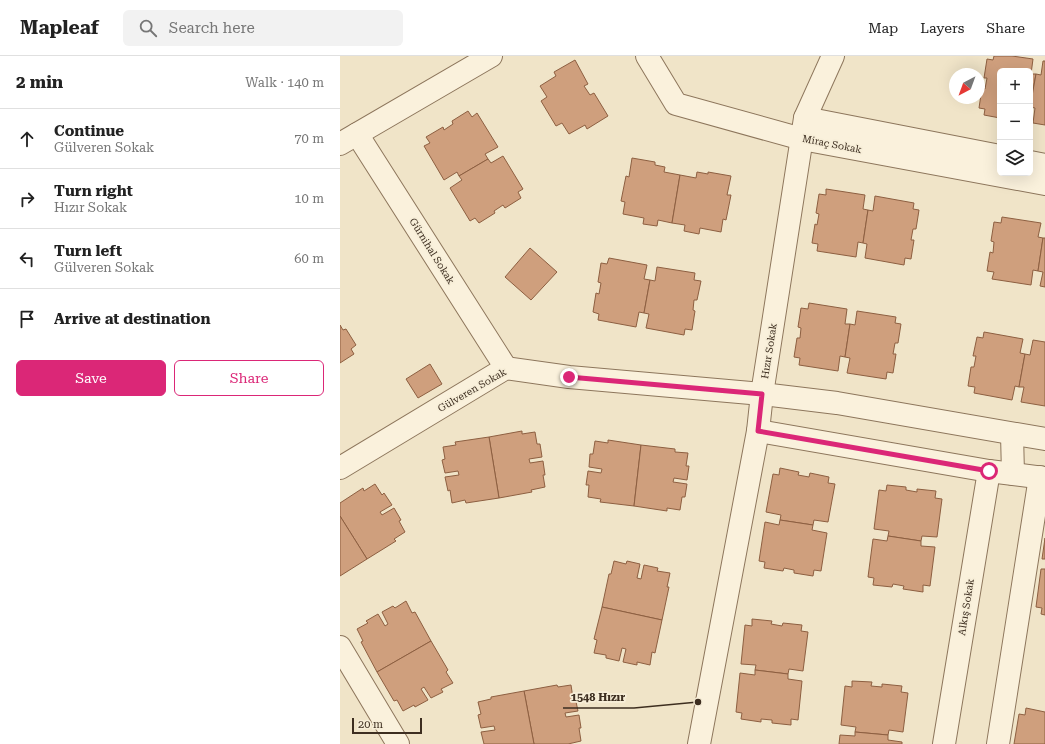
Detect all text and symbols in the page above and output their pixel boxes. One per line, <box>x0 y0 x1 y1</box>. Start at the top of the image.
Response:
search box <box>123 10 403 46</box>
text: Mapleaf <box>20 16 99 39</box>
icon: search <box>137 17 159 39</box>
text: Search here <box>169 19 255 37</box>
text: Map <box>868 20 898 36</box>
text: Layers <box>920 20 964 36</box>
text: Share <box>986 20 1025 36</box>
north arrow <box>949 68 985 104</box>
map controls <box>997 68 1033 176</box>
button: + <box>997 68 1033 104</box>
text: 2 min <box>16 72 63 92</box>
text: Walk · 140 m <box>245 75 324 90</box>
button: − <box>997 104 1033 140</box>
text: Continue <box>54 122 124 140</box>
icon: ahead <box>16 128 38 150</box>
text: 70 m <box>294 131 324 146</box>
street label: Miraç Sokak <box>801 133 863 155</box>
text: Gülveren Sokak <box>54 140 154 155</box>
button: layers <box>997 140 1033 176</box>
text: Turn right <box>54 182 133 200</box>
icon: right <box>16 188 38 210</box>
text: 10 m <box>294 191 324 206</box>
text: Hızır Sokak <box>54 200 127 215</box>
street label: Gürnihal Sokak <box>407 216 457 287</box>
text: Turn left <box>54 242 122 260</box>
icon: left <box>16 248 38 270</box>
text: 60 m <box>294 251 324 266</box>
text: Gülveren Sokak <box>54 260 154 275</box>
icon: arrive <box>16 308 38 330</box>
text: Arrive at destination <box>54 310 210 328</box>
street label: Hızır Sokak <box>759 322 779 380</box>
button: Save <box>16 360 166 396</box>
button: Share <box>174 360 324 396</box>
street label: Gülveren Sokak <box>436 366 509 414</box>
route end <box>560 368 578 386</box>
route start <box>980 462 998 480</box>
street label: Alkış Sokak <box>956 577 976 636</box>
callout: 1548 Hızır <box>563 685 634 708</box>
text: 1548 Hızır <box>571 691 625 704</box>
scale bar <box>352 716 422 735</box>
text: 20 m <box>358 718 383 731</box>

